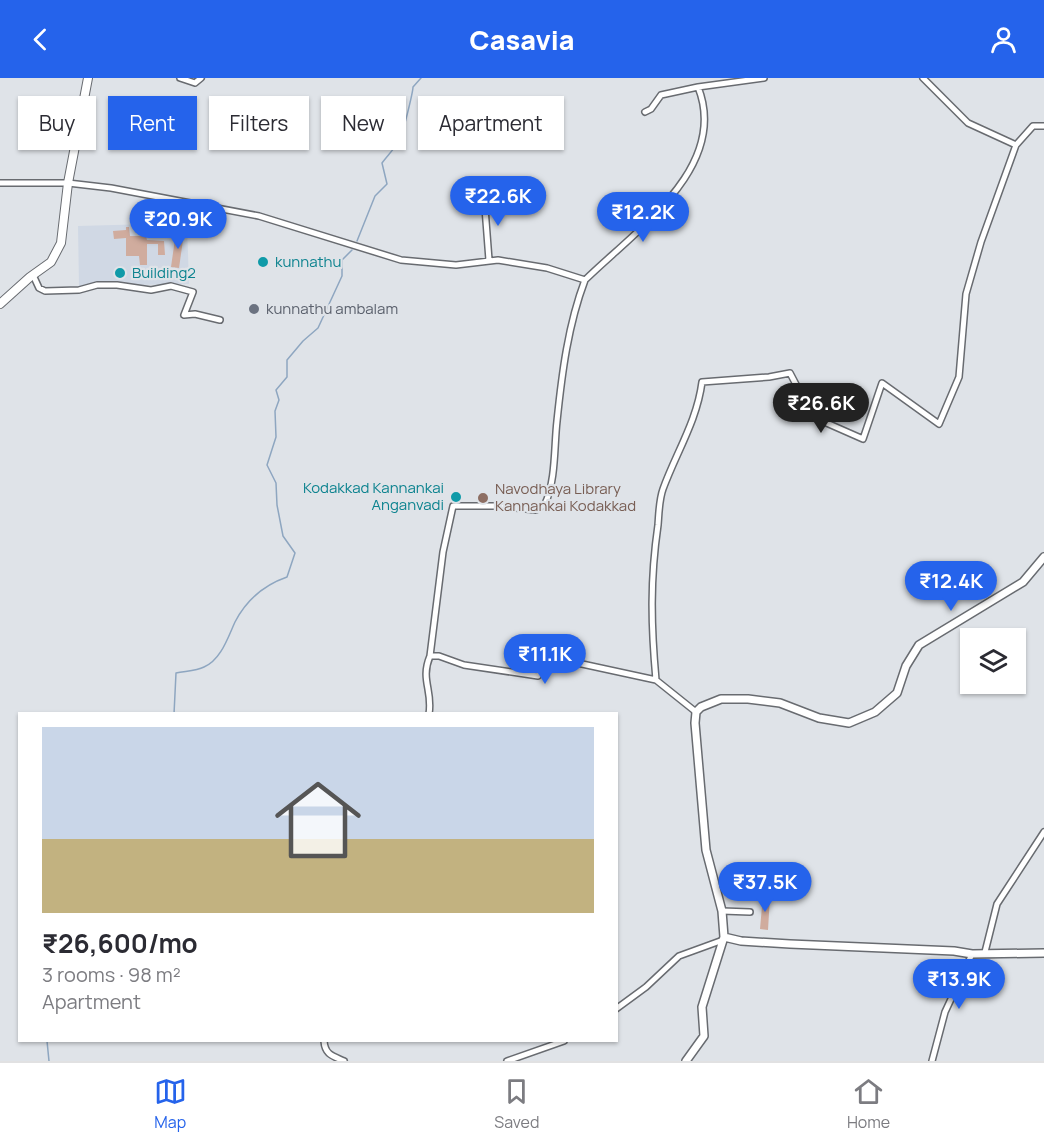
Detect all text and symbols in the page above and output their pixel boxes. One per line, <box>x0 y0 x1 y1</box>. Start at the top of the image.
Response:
text: Casavia <box>470 21 574 58</box>
icon: back <box>24 23 57 56</box>
icon: person <box>987 23 1020 56</box>
chip: Buy <box>18 96 96 150</box>
chip: Rent <box>108 96 197 150</box>
chip: Filters <box>209 96 309 150</box>
chip: New <box>321 96 406 150</box>
chip: Apartment <box>418 96 564 150</box>
pin: ₹22.6K <box>449 176 547 227</box>
text: ₹22.6K <box>464 182 532 209</box>
pin: ₹12.2K <box>594 192 692 243</box>
text: ₹12.2K <box>611 198 675 225</box>
pin: ₹20.9K <box>129 199 227 250</box>
text: ₹20.9K <box>144 205 212 232</box>
place label: kunnathu <box>275 251 341 272</box>
marker: kunnathu <box>256 255 270 269</box>
place label: Building2 <box>132 262 196 283</box>
marker: Building2 <box>113 266 127 280</box>
place label: kunnathu ambalam <box>266 298 398 319</box>
marker: kunnathu ambalam <box>247 302 261 316</box>
pin: ₹26.6K <box>772 383 870 434</box>
text: ₹26.6K <box>787 389 855 416</box>
place label: Kodakkad Kannankai Anganvadi <box>303 477 444 515</box>
place label: Navodhaya Library Kannankai Kodakkad <box>495 478 636 516</box>
marker: Kodakkad Kannankai Anganvadi <box>449 490 463 504</box>
marker: Navodhaya Library Kannankai Kodakkad <box>476 491 490 505</box>
pin: ₹12.4K <box>902 561 1000 612</box>
text: ₹12.4K <box>919 567 983 594</box>
map controls <box>960 628 1026 694</box>
button: layers <box>960 628 1026 694</box>
pin: ₹11.1K <box>496 634 594 685</box>
text: ₹11.1K <box>518 640 572 667</box>
icon: home <box>264 766 372 874</box>
pin: ₹37.5K <box>716 862 814 913</box>
text: ₹37.5K <box>732 868 798 895</box>
text: ₹26,600/mo <box>42 925 198 961</box>
pin: ₹13.9K <box>910 959 1008 1010</box>
text: 3 rooms · 98 m² <box>42 961 181 988</box>
text: ₹13.9K <box>927 965 991 992</box>
text: Apartment <box>42 988 141 1015</box>
tab: Map <box>154 1075 187 1133</box>
tab: Saved <box>494 1075 539 1133</box>
tab: Home <box>847 1075 890 1133</box>

